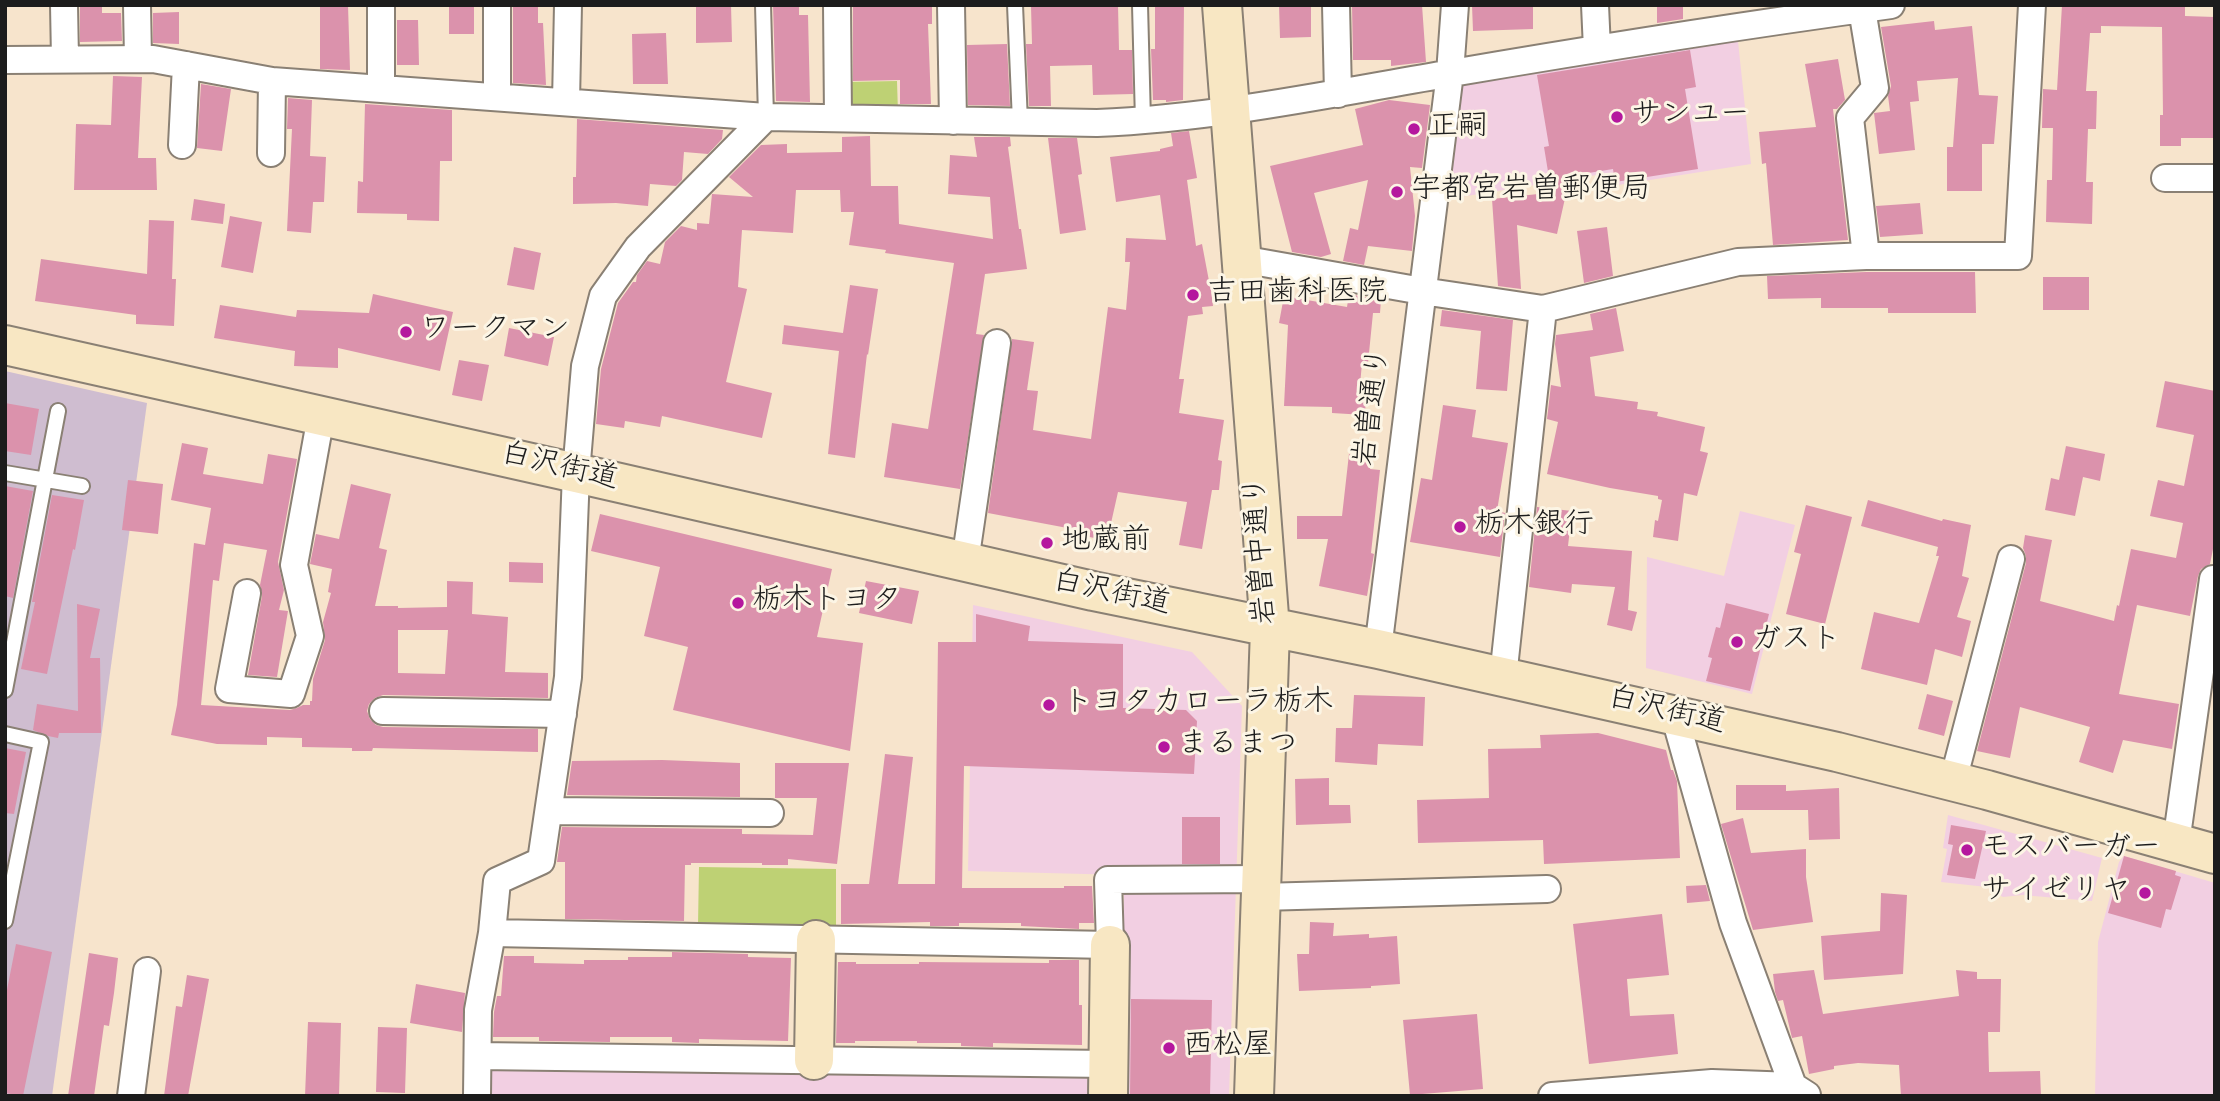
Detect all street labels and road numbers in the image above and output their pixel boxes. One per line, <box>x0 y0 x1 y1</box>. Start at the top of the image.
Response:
street label: 岩曽通り <box>1350 345 1400 469</box>
street label: 白沢街道 <box>496 438 622 500</box>
street label: 岩曽中通り <box>1240 474 1286 626</box>
street label: 白沢街道 <box>1049 565 1173 625</box>
street label: 白沢街道 <box>1603 682 1729 744</box>

